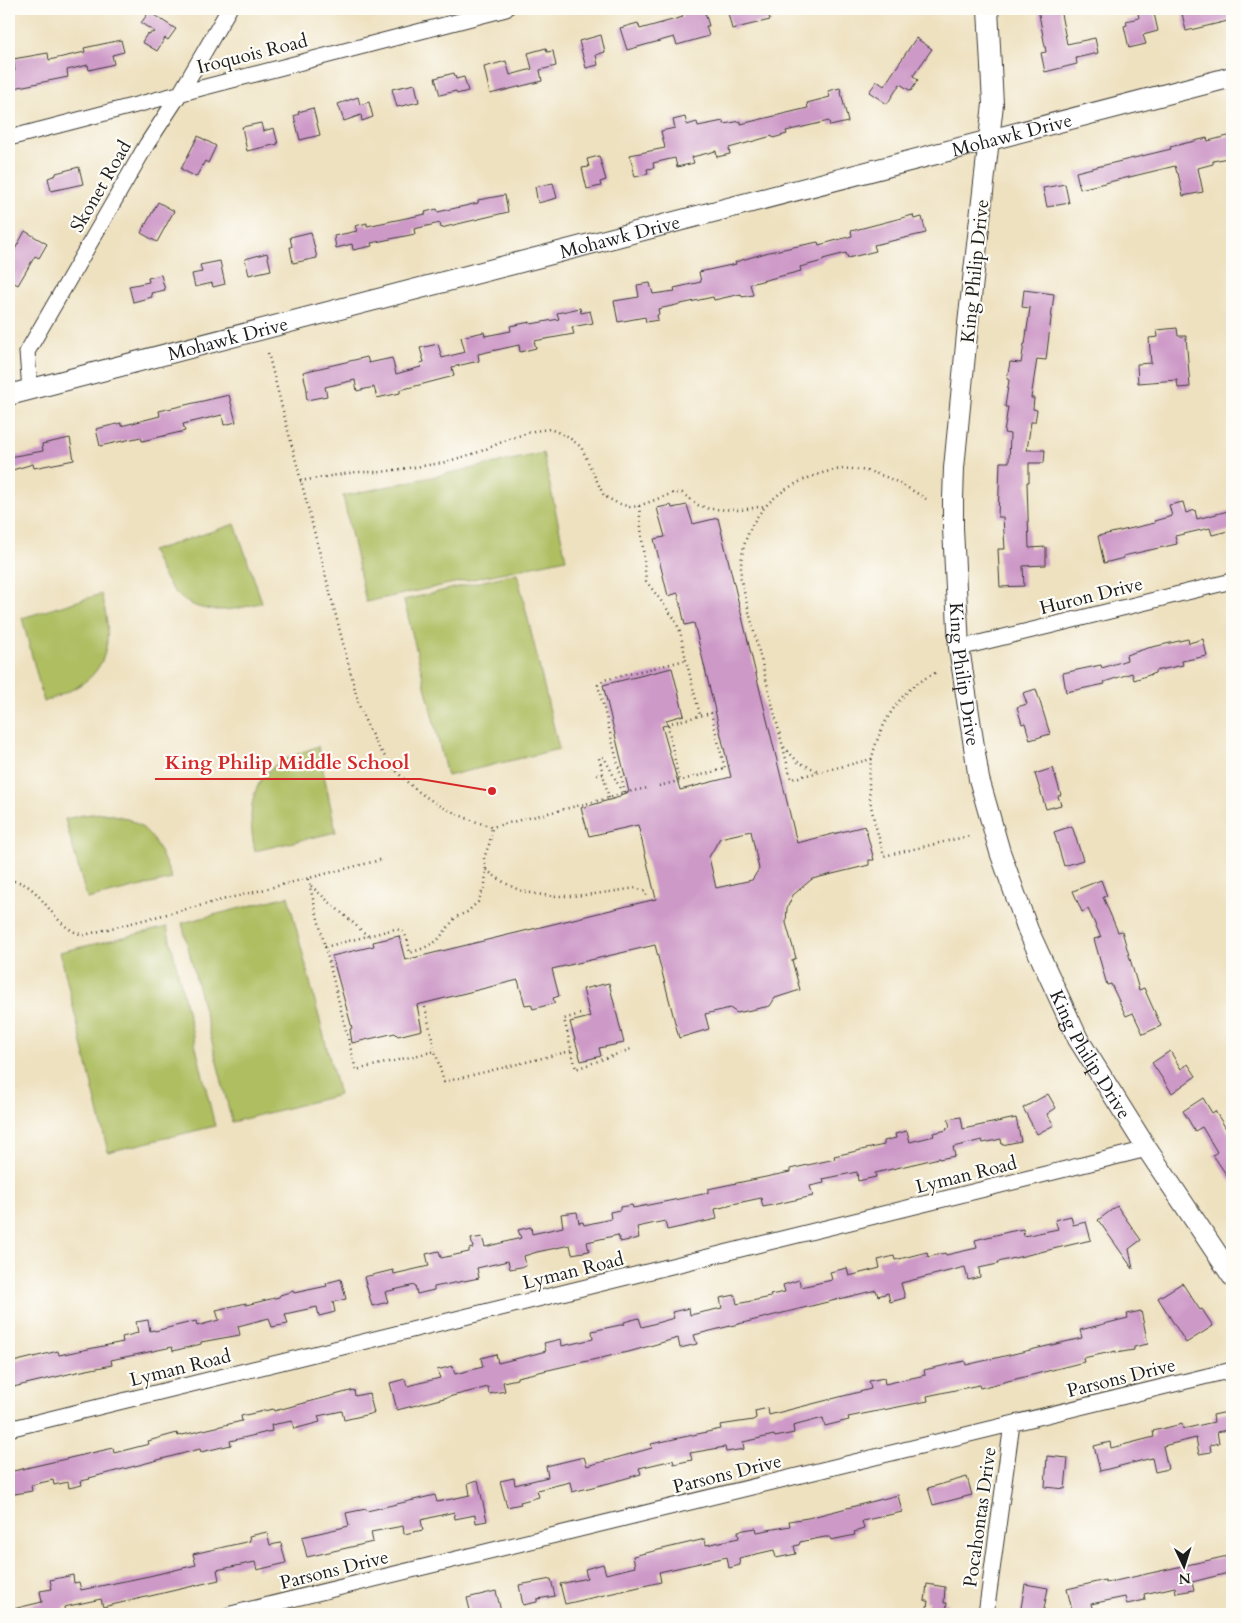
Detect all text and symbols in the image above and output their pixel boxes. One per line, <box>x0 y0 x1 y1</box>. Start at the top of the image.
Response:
street label: Iroquois Road <box>194 28 310 80</box>
street label: Mohawk Drive <box>949 107 1075 163</box>
street label: Skonet Road <box>64 136 138 237</box>
street label: King Philip Drive <box>955 198 995 344</box>
street label: Mohawk Drive <box>557 209 683 265</box>
street label: Mohawk Drive <box>165 311 291 367</box>
street label: Huron Drive <box>1037 571 1146 621</box>
street label: King Philip Drive <box>943 602 986 748</box>
callout: King Philip Middle School <box>155 744 420 779</box>
text: King Philip Middle School <box>165 749 409 776</box>
street label: King Philip Drive <box>1043 986 1137 1124</box>
street label: Lyman Road <box>913 1150 1020 1200</box>
street label: Lyman Road <box>520 1246 627 1296</box>
street label: Lyman Road <box>127 1343 234 1393</box>
street label: Parsons Drive <box>1064 1352 1178 1404</box>
street label: Pocahontas Drive <box>957 1445 1003 1589</box>
street label: Parsons Drive <box>670 1448 784 1500</box>
north arrow <box>1158 1540 1208 1590</box>
street label: Parsons Drive <box>277 1544 391 1596</box>
text: N <box>1178 1569 1192 1588</box>

